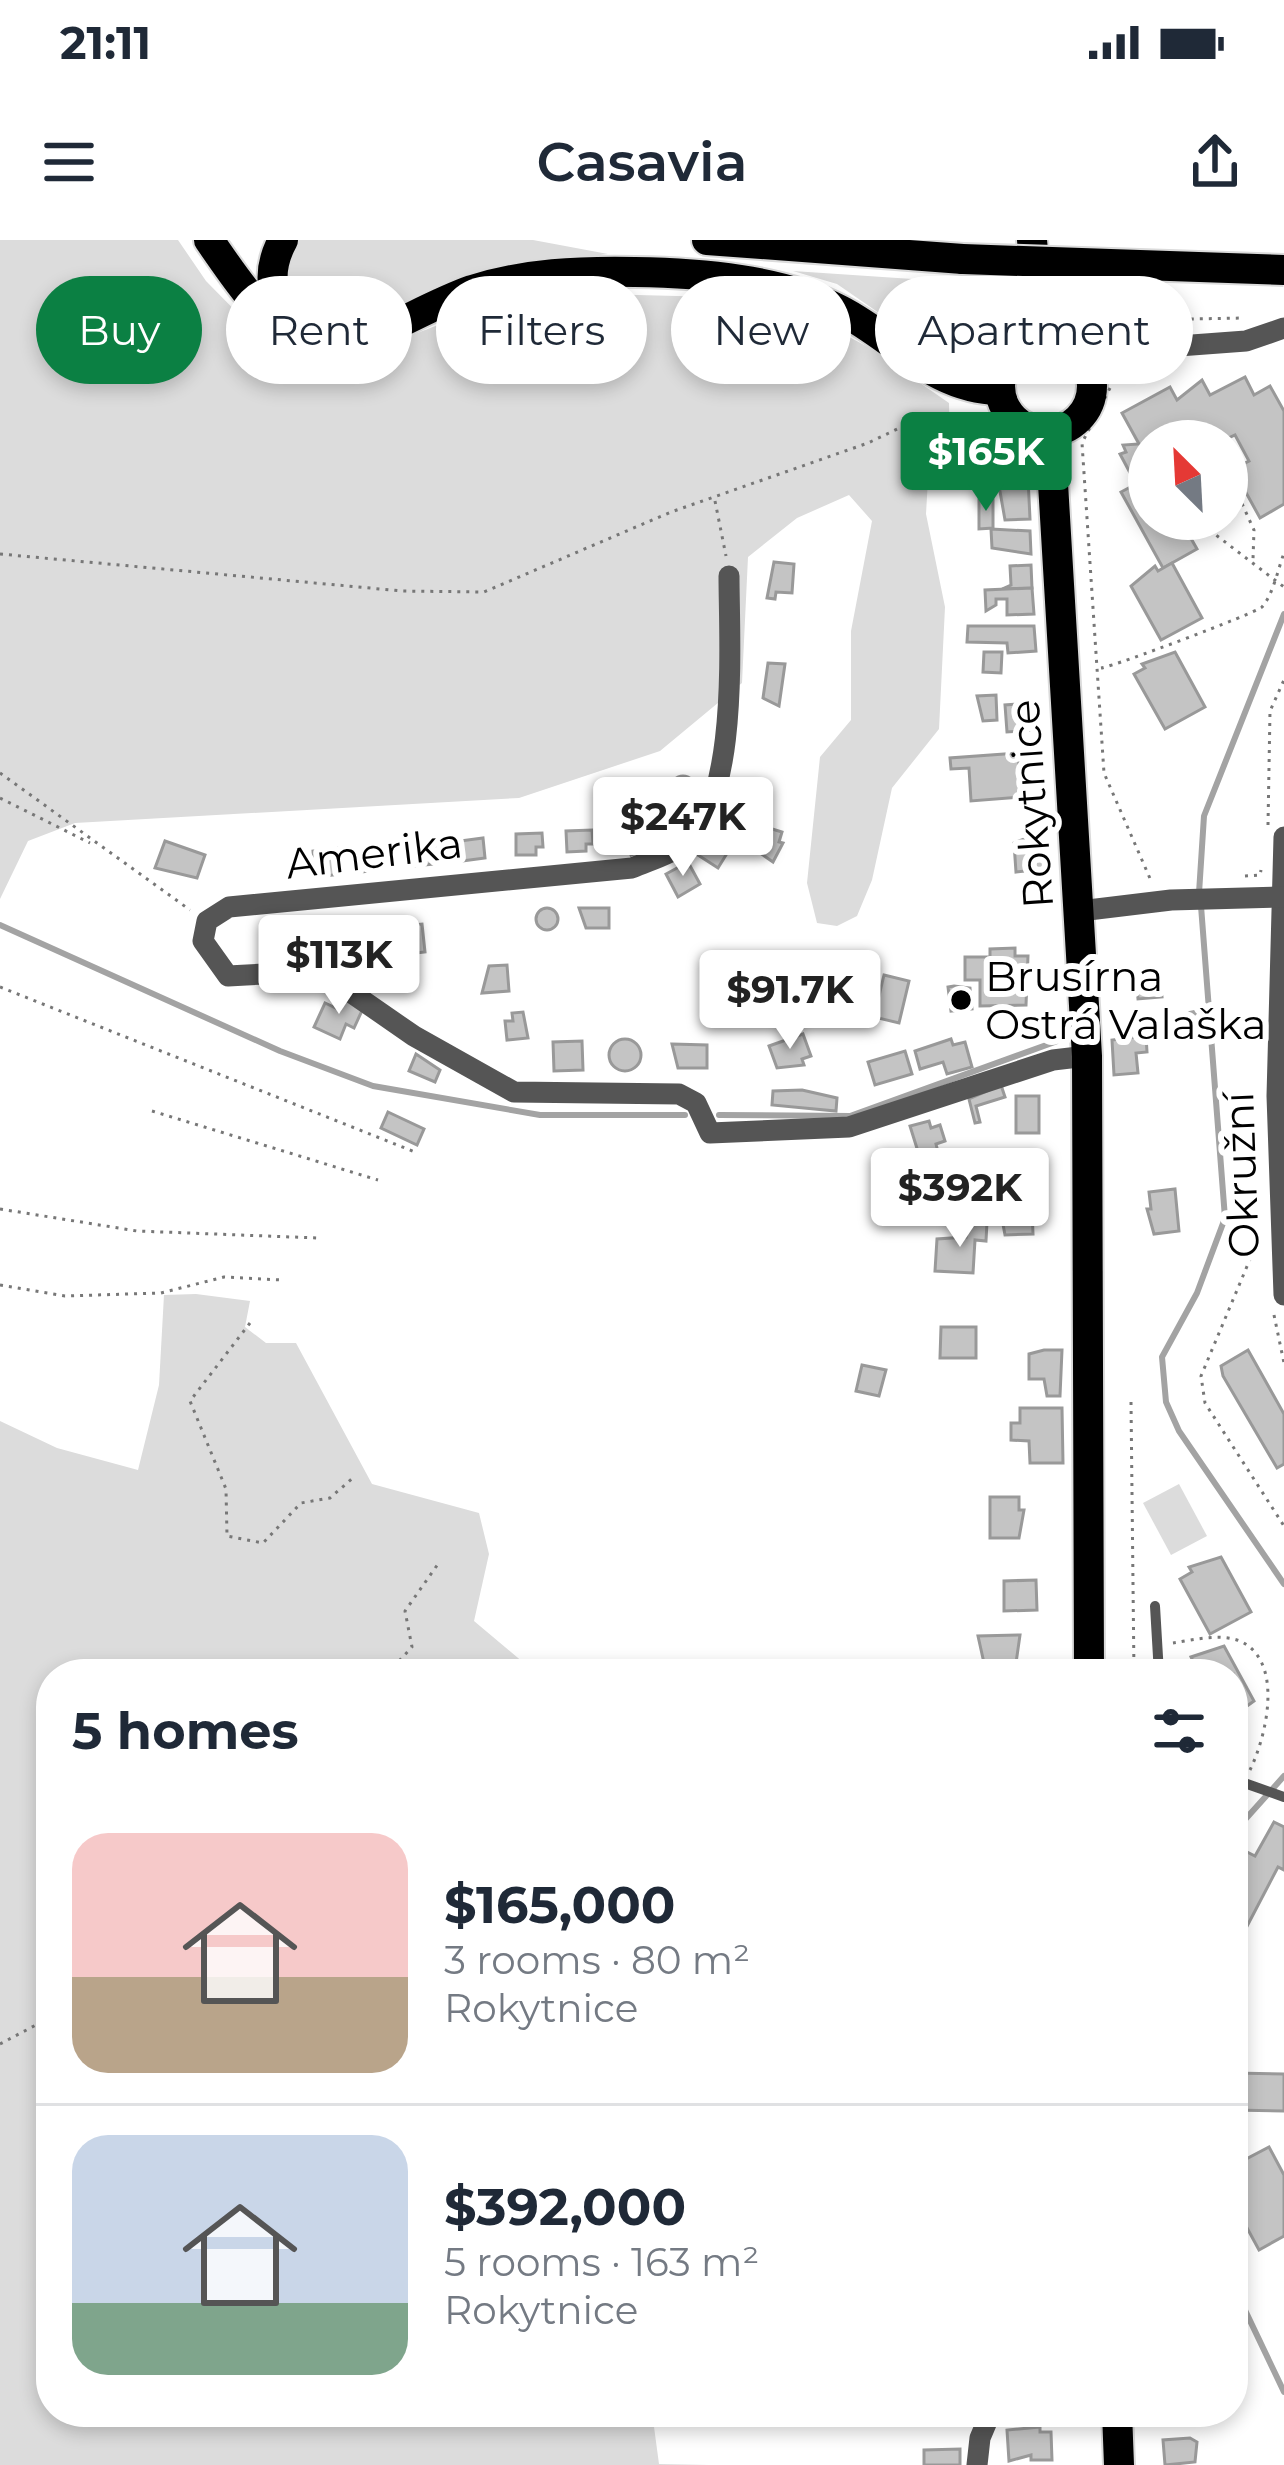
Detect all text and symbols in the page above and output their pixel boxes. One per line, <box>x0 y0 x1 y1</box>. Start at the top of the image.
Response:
text: 21:11 <box>60 15 151 70</box>
icon: menu <box>36 129 102 195</box>
text: Casavia <box>537 129 747 195</box>
icon: share <box>1182 129 1248 195</box>
chip: Buy <box>36 276 202 384</box>
chip: Rent <box>226 276 412 384</box>
chip: Filters <box>436 276 647 384</box>
chip: New <box>671 276 851 384</box>
chip: Apartment <box>875 276 1193 384</box>
pin: $165K <box>902 412 1070 514</box>
north arrow <box>1128 420 1248 540</box>
map controls <box>1128 420 1248 540</box>
text: $165K <box>928 427 1044 475</box>
street label: Rokytnice <box>998 698 1064 910</box>
pin: $247K <box>599 777 767 879</box>
text: $247K <box>620 792 746 840</box>
street label: Amerika <box>283 816 465 890</box>
pin: $113K <box>255 915 423 1017</box>
text: $113K <box>285 930 393 978</box>
pin: $91.7K <box>692 950 888 1052</box>
place label: Brusírna Ostrá Valaška <box>985 950 1267 1050</box>
text: $91.7K <box>726 965 854 1013</box>
marker: Brusírna Ostrá Valaška <box>948 987 974 1013</box>
street label: Okružní <box>1212 1089 1270 1259</box>
pin: $392K <box>876 1148 1044 1250</box>
text: $392K <box>898 1163 1022 1211</box>
icon: filters <box>1146 1698 1212 1764</box>
text: 5 homes <box>72 1700 299 1762</box>
text: $165,000 <box>444 1874 675 1936</box>
icon: home <box>168 1881 312 2025</box>
text: 3 rooms · 80 m² <box>444 1936 750 1984</box>
text: Rokytnice <box>444 1984 638 2032</box>
text: $392,000 <box>444 2176 686 2238</box>
icon: home <box>168 2183 312 2327</box>
text: 5 rooms · 163 m² <box>444 2238 759 2286</box>
text: Rokytnice <box>444 2286 638 2334</box>

